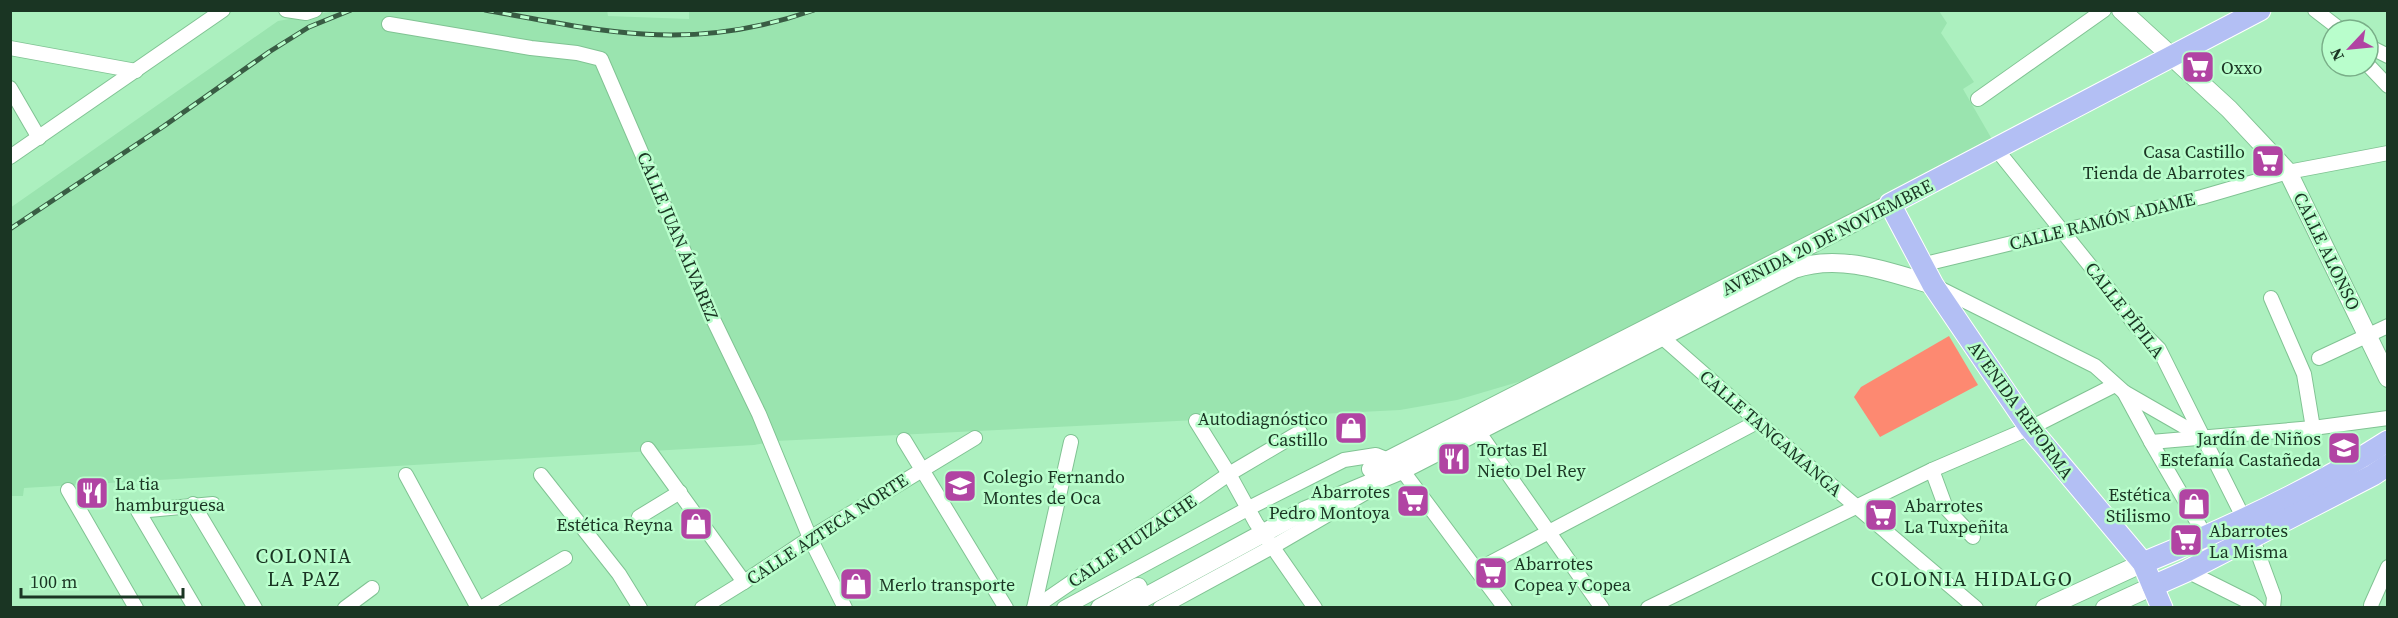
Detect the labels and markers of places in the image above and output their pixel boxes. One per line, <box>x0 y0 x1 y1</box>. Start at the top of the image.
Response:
supermarket icon: Oxxo <box>2180 49 2216 85</box>
place label: Oxxo <box>2221 55 2262 80</box>
place label: Casa Castillo Tienda de Abarrotes <box>2083 139 2245 185</box>
supermarket icon: Casa Castillo Tienda de Abarrotes <box>2250 143 2286 179</box>
place label: Autodiagnóstico Castillo <box>1198 406 1328 452</box>
shop icon: Autodiagnóstico Castillo <box>1333 410 1369 446</box>
place label: Jardín de Niños Estefanía Castañeda <box>2160 426 2322 472</box>
school or university icon: Jardín de Niños Estefanía Castañeda <box>2326 430 2362 466</box>
place label: Tortas El Nieto Del Rey <box>1477 437 1587 483</box>
restaurant icon: Tortas El Nieto Del Rey <box>1436 441 1472 477</box>
place label: Colegio Fernando Montes de Oca <box>983 464 1125 510</box>
school or university icon: Colegio Fernando Montes de Oca <box>942 468 978 504</box>
place label: La tia hamburguesa <box>115 471 226 517</box>
restaurant icon: La tia hamburguesa <box>74 475 110 511</box>
place label: Abarrotes Pedro Montoya <box>1269 479 1391 525</box>
place label: Estética Stilismo <box>2106 482 2172 528</box>
supermarket icon: Abarrotes Pedro Montoya <box>1395 483 1431 519</box>
shop icon: Estética Stilismo <box>2176 486 2212 522</box>
place label: Abarrotes La Tuxpeñita <box>1904 493 2010 539</box>
supermarket icon: Abarrotes La Tuxpeñita <box>1863 497 1899 533</box>
shop icon: Estética Reyna <box>678 506 714 542</box>
place label: Estética Reyna <box>556 512 674 537</box>
place label: Abarrotes La Misma <box>2209 518 2289 564</box>
supermarket icon: Abarrotes La Misma <box>2168 522 2204 558</box>
place label: Abarrotes Copea y Copea <box>1514 551 1632 597</box>
supermarket icon: Abarrotes Copea y Copea <box>1473 555 1509 591</box>
shop icon: Merlo transporte <box>838 566 874 602</box>
place label: Merlo transporte <box>879 572 1015 597</box>

